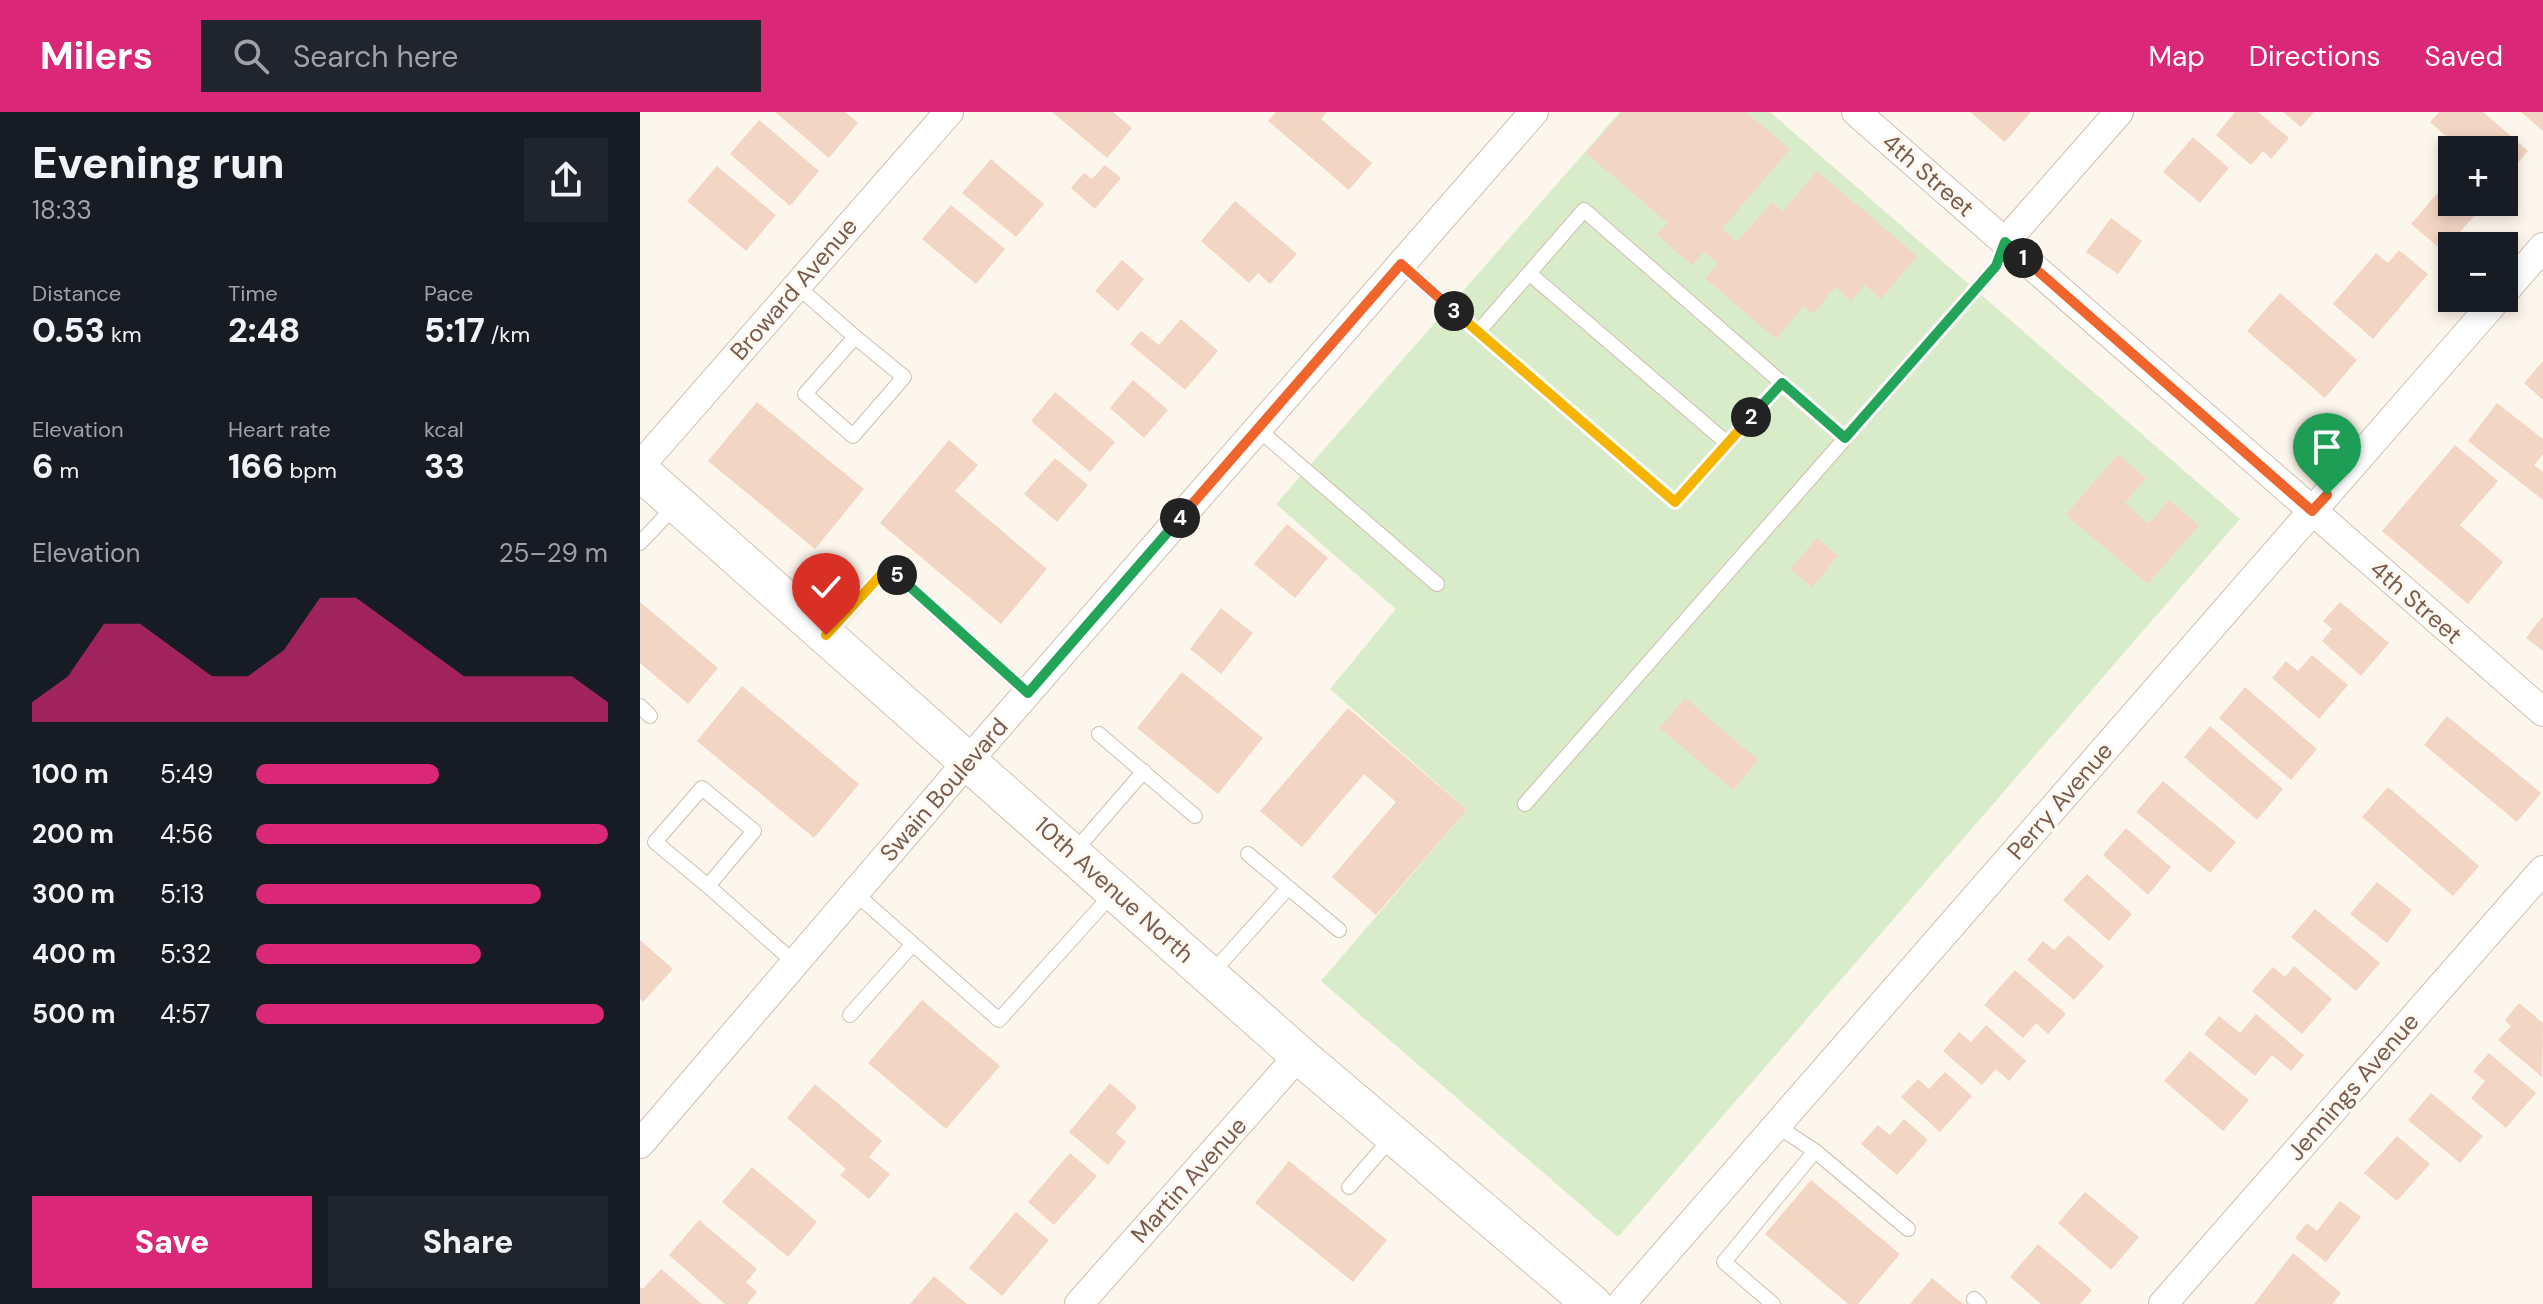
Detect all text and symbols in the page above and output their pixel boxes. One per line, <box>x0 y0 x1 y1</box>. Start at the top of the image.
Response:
search box <box>201 20 761 92</box>
text: Milers <box>40 31 153 81</box>
icon: search <box>229 34 273 78</box>
text: Search here <box>293 37 458 76</box>
text: Map <box>2148 38 2205 75</box>
text: Directions <box>2249 38 2381 75</box>
text: Saved <box>2425 38 2503 75</box>
street label: 4th Street <box>1876 126 1981 223</box>
text: Evening run <box>32 134 285 192</box>
map controls <box>2438 136 2518 312</box>
button: + <box>2438 136 2518 216</box>
button: share <box>524 138 608 222</box>
text: 18:33 <box>32 193 92 227</box>
street label: Broward Avenue <box>723 211 864 366</box>
button: − <box>2438 232 2518 312</box>
pin: 1 <box>2003 238 2043 278</box>
text: 1 <box>2019 243 2027 272</box>
text: Distance <box>32 279 121 308</box>
text: Time <box>228 279 278 308</box>
text: Pace <box>424 279 473 308</box>
pin: 3 <box>1434 291 1474 331</box>
text: 3 <box>1447 296 1461 325</box>
text: 0.53 <box>32 308 105 353</box>
text: 2:48 <box>228 308 300 353</box>
text: 5:17 <box>424 308 485 353</box>
text: km <box>105 320 142 349</box>
text: /km <box>485 320 530 349</box>
pin: 2 <box>1731 397 1771 437</box>
text: 2 <box>1745 402 1757 431</box>
pin <box>2293 413 2361 495</box>
text: Elevation <box>32 415 124 444</box>
text: Heart rate <box>228 415 331 444</box>
text: kcal <box>424 415 464 444</box>
icon: arrive <box>2305 425 2349 469</box>
text: 6 <box>32 444 54 489</box>
text: 166 <box>228 444 284 489</box>
text: 33 <box>424 444 465 489</box>
text: m <box>54 456 79 485</box>
text: bpm <box>284 456 337 485</box>
pin: 4 <box>1160 498 1200 538</box>
text: 4 <box>1173 503 1187 532</box>
text: Elevation <box>32 536 140 570</box>
text: 25–29 m <box>499 536 608 570</box>
pin <box>792 553 860 635</box>
street label: 4th Street <box>2364 553 2469 650</box>
pin: 5 <box>877 555 917 595</box>
text: 5 <box>890 560 904 589</box>
icon: check <box>804 565 848 609</box>
street label: Swain Boulevard <box>873 711 1014 868</box>
street label: Perry Avenue <box>2000 735 2119 866</box>
text: 100 m <box>32 757 109 791</box>
text: 5:49 <box>160 757 213 791</box>
street label: 10th Avenue North <box>1028 810 1201 970</box>
text: 200 m <box>32 817 114 851</box>
text: 4:56 <box>160 817 213 851</box>
text: 300 m <box>32 877 115 911</box>
text: 5:13 <box>160 877 205 911</box>
text: 400 m <box>32 937 116 971</box>
text: 5:32 <box>160 937 211 971</box>
text: 500 m <box>32 997 115 1031</box>
text: 4:57 <box>160 997 210 1031</box>
street label: Jennings Avenue <box>2280 1006 2425 1167</box>
street label: Martin Avenue <box>1124 1110 1253 1249</box>
button: Save <box>32 1196 312 1288</box>
button: Share <box>328 1196 608 1288</box>

